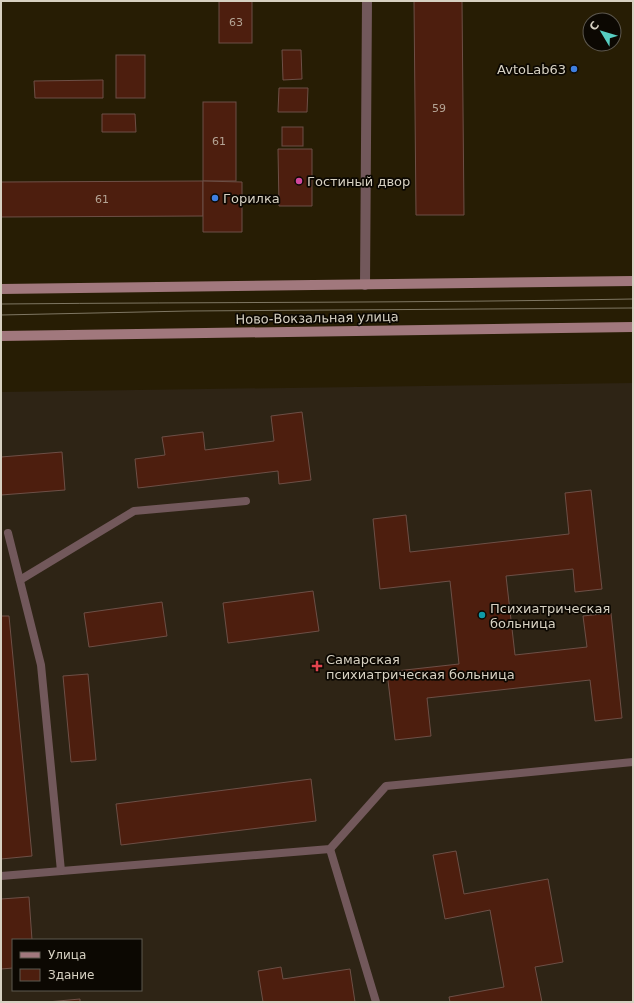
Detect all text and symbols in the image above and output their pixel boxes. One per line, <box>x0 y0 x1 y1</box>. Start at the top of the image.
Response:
north arrow <box>582 12 622 52</box>
house number: 63 <box>229 16 243 29</box>
text: С <box>587 19 602 33</box>
place label: AvtoLab63 <box>497 62 566 77</box>
marker: AvtoLab63 <box>569 64 579 74</box>
house number: 59 <box>432 102 446 115</box>
house number: 61 <box>212 135 226 148</box>
place label: Гостиный двор <box>307 174 410 189</box>
marker: Гостиный двор <box>294 176 304 186</box>
place label: Горилка <box>223 191 280 206</box>
house number: 61 <box>95 193 109 206</box>
marker: Горилка <box>210 193 220 203</box>
street label: Ново-Вокзальная улица <box>235 309 399 327</box>
place label: Психиатрическая больница <box>490 601 610 631</box>
marker: Психиатрическая больница <box>477 610 487 620</box>
place label: Самарская психиатрическая больница <box>326 652 515 682</box>
marker: Самарская психиатрическая больница <box>311 660 323 672</box>
legend <box>12 939 142 991</box>
text: Улица <box>48 948 86 962</box>
text: Здание <box>48 968 94 982</box>

